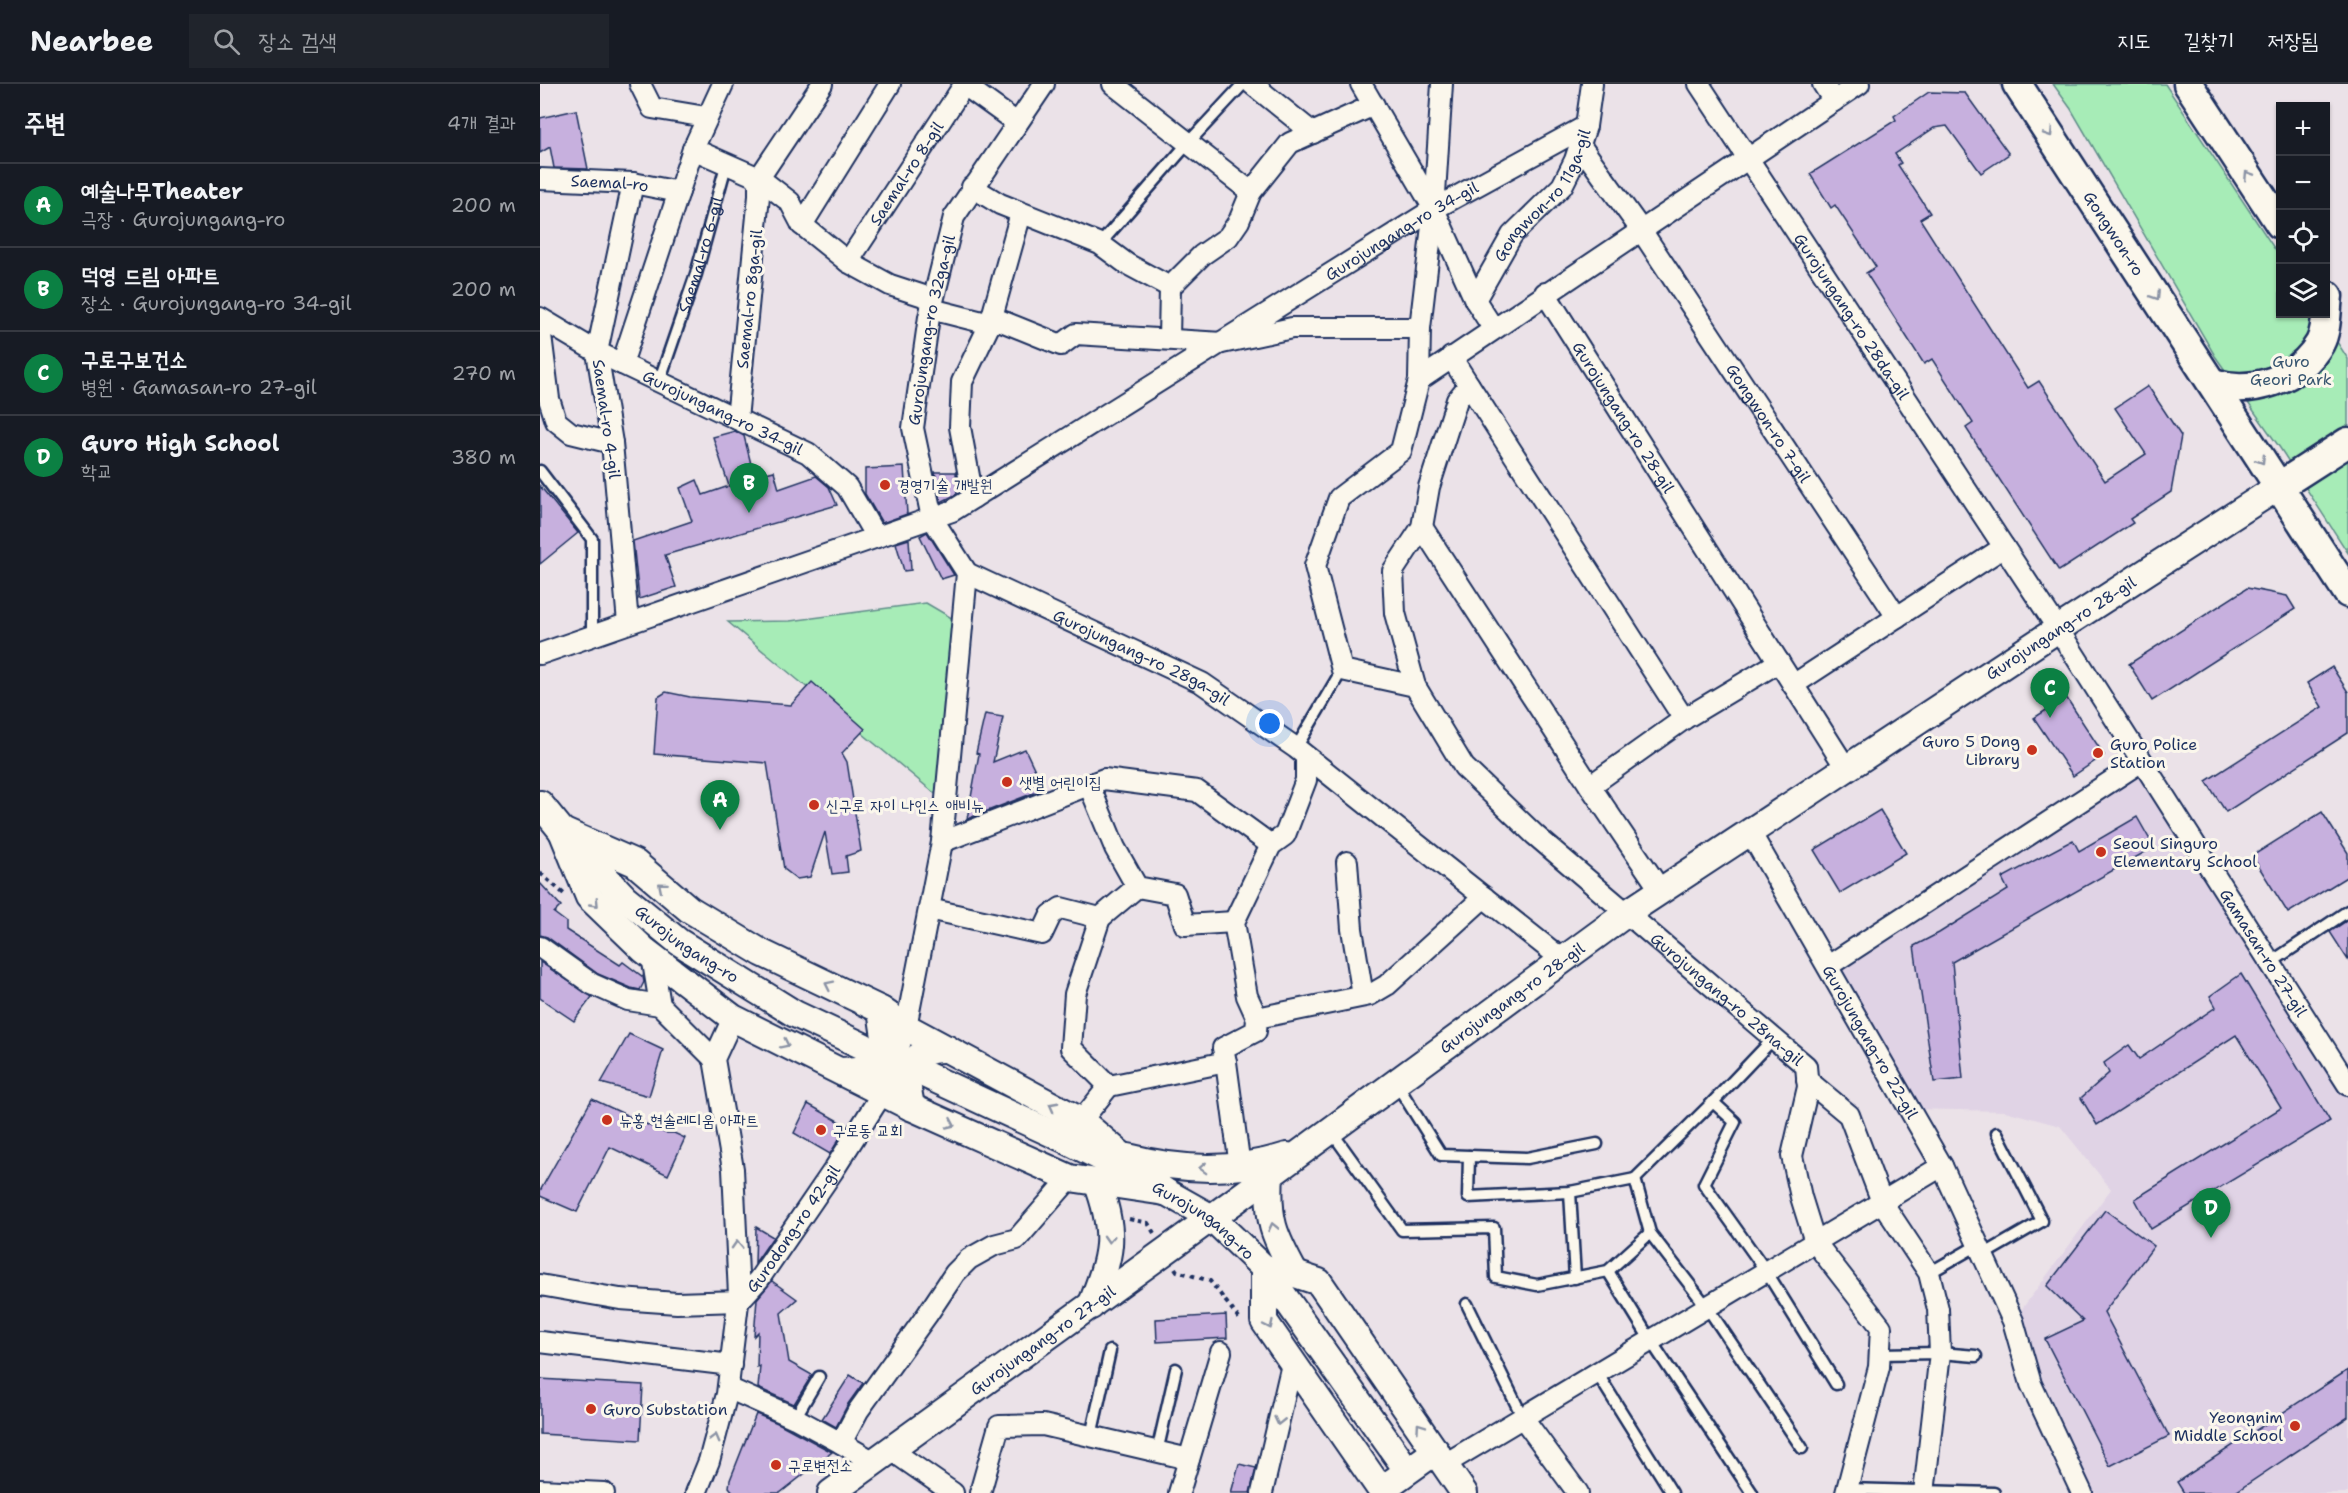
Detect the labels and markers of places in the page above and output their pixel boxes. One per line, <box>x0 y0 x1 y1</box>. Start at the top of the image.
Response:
pin: B <box>730 464 768 513</box>
place label: 경영기술 개발원 <box>897 475 993 496</box>
marker: 경영기술 개발원 <box>878 478 892 492</box>
pin: C <box>2030 668 2070 718</box>
place label: Guro 5 Dong Library <box>1922 731 2020 770</box>
place label: Guro Police Station <box>2110 734 2197 773</box>
marker: Guro 5 Dong Library <box>2025 743 2039 757</box>
marker: Guro Police Station <box>2091 746 2105 760</box>
place label: 샛별 어린이집 <box>1019 772 1102 793</box>
marker: 샛별 어린이집 <box>1000 775 1014 789</box>
pin: A <box>700 780 740 830</box>
place label: 신구로 자이 나인스 애비뉴 <box>826 795 984 816</box>
marker: 신구로 자이 나인스 애비뉴 <box>807 798 821 812</box>
place label: Seoul Singuro Elementary School <box>2113 833 2257 872</box>
marker: Seoul Singuro Elementary School <box>2094 845 2108 859</box>
place label: 뉴홍 현솔레디움 아파트 <box>619 1110 759 1131</box>
marker: 뉴홍 현솔레디움 아파트 <box>600 1113 614 1127</box>
place label: 구로동 교회 <box>833 1120 903 1141</box>
marker: 구로동 교회 <box>814 1123 828 1137</box>
pin: D <box>2192 1188 2230 1238</box>
place label: Guro Substation <box>603 1399 728 1420</box>
marker: Guro Substation <box>584 1402 598 1416</box>
place label: Yeongnim Middle School <box>2174 1407 2283 1446</box>
marker: Yeongnim Middle School <box>2288 1419 2302 1433</box>
place label: 구로변전소 <box>788 1455 852 1476</box>
marker: 구로변전소 <box>769 1458 783 1472</box>

